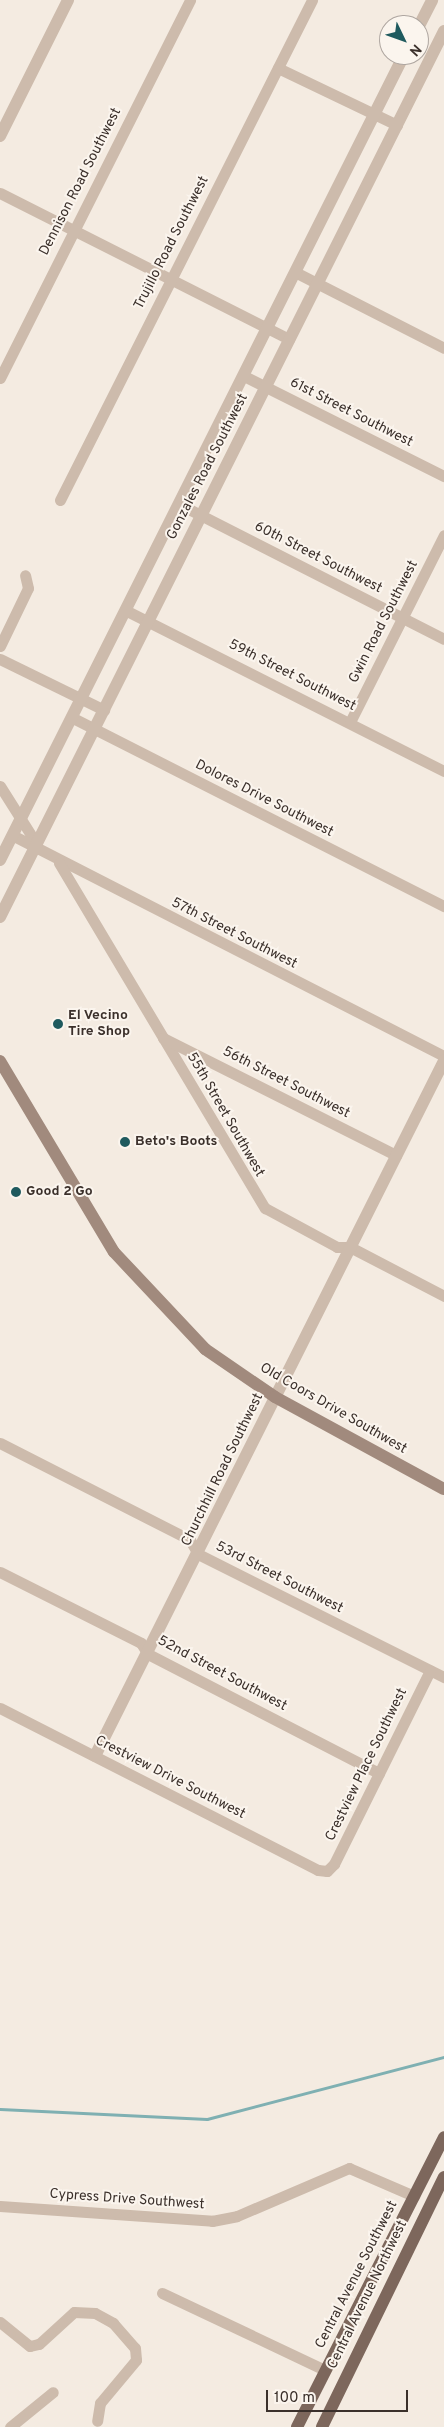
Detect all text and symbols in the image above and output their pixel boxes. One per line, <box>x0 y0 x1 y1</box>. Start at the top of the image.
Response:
north arrow <box>379 15 429 65</box>
text: N <box>405 40 424 59</box>
street label: Dennison Road Southwest <box>36 105 126 259</box>
street label: Trujillo Road Southwest <box>131 174 213 312</box>
street label: 61st Street Southwest <box>287 375 415 451</box>
street label: Gonzales Road Southwest <box>164 391 252 543</box>
street label: 60th Street Southwest <box>251 519 385 597</box>
street label: Gwin Road Southwest <box>346 558 422 686</box>
street label: 59th Street Southwest <box>226 637 358 715</box>
street label: Dolores Drive Southwest <box>192 757 336 841</box>
street label: 57th Street Southwest <box>168 895 300 973</box>
place label: El Vecino Tire Shop <box>68 1008 130 1040</box>
marker: El Vecino Tire Shop <box>52 1018 64 1030</box>
street label: 56th Street Southwest <box>220 1044 352 1122</box>
street label: 55th Street Southwest <box>182 1050 268 1180</box>
place label: Beto's Boots <box>135 1134 217 1150</box>
marker: Beto's Boots <box>119 1136 131 1148</box>
place label: Good 2 Go <box>26 1184 93 1200</box>
marker: Good 2 Go <box>10 1186 22 1198</box>
street label: Old Coors Drive Southwest <box>256 1360 410 1458</box>
street label: Churchhill Road Southwest <box>179 1391 267 1549</box>
street label: 53rd Street Southwest <box>212 1539 346 1617</box>
street label: 52nd Street Southwest <box>155 1633 289 1715</box>
street label: Crestview Place Southwest <box>323 1686 411 1844</box>
street label: Crestview Drive Southwest <box>92 1733 248 1823</box>
street label: Cypress Drive Southwest <box>49 2186 205 2214</box>
street label: Central Avenue Southwest <box>312 2198 402 2352</box>
street label: Central Avenue Northwest <box>325 2218 411 2372</box>
scale bar <box>269 2380 412 2412</box>
text: 100 m <box>274 2389 315 2408</box>

